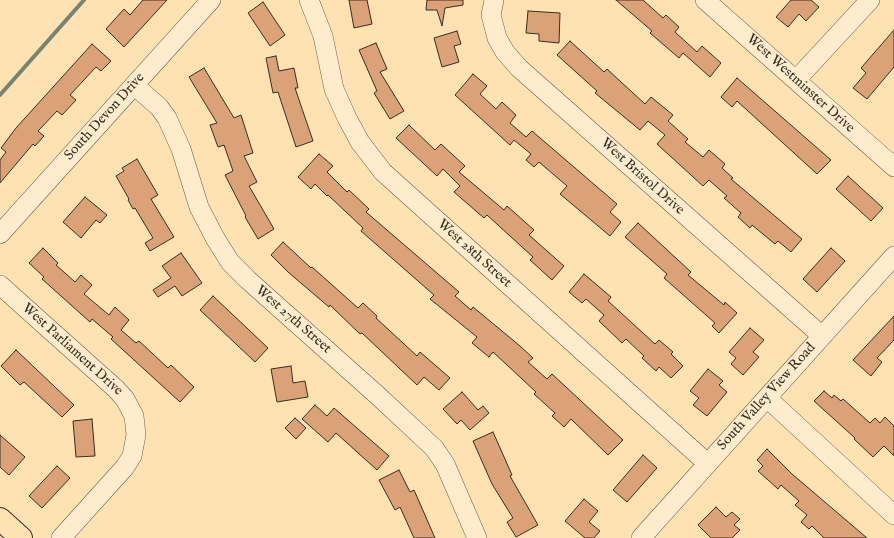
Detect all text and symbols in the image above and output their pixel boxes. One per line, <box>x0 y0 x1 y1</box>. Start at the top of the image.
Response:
street label: West Westminster Drive <box>742 31 858 137</box>
street label: South Devon Drive <box>61 70 149 164</box>
street label: West Bristol Drive <box>597 135 687 219</box>
street label: West 28th Street <box>433 216 515 292</box>
street label: West 27th Street <box>252 283 334 357</box>
street label: West Parliament Drive <box>18 300 126 400</box>
street label: South Valley View Road <box>714 340 820 454</box>

